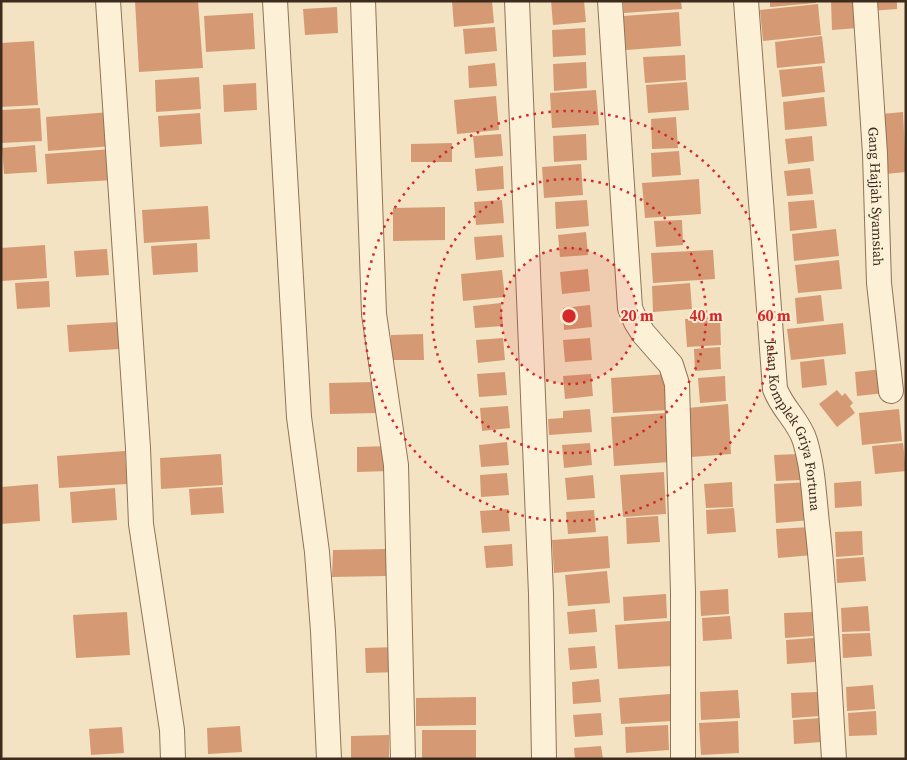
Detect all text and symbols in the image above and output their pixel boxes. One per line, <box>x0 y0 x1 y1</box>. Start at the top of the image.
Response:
street label: Gang Hajjah Syamsiah <box>863 126 888 267</box>
text: 20 m <box>620 305 654 326</box>
text: 40 m <box>689 305 723 326</box>
text: 60 m <box>757 305 791 326</box>
centre of rings <box>560 307 578 325</box>
street label: Jalan Komplek Griya Fortuna <box>761 338 826 513</box>

